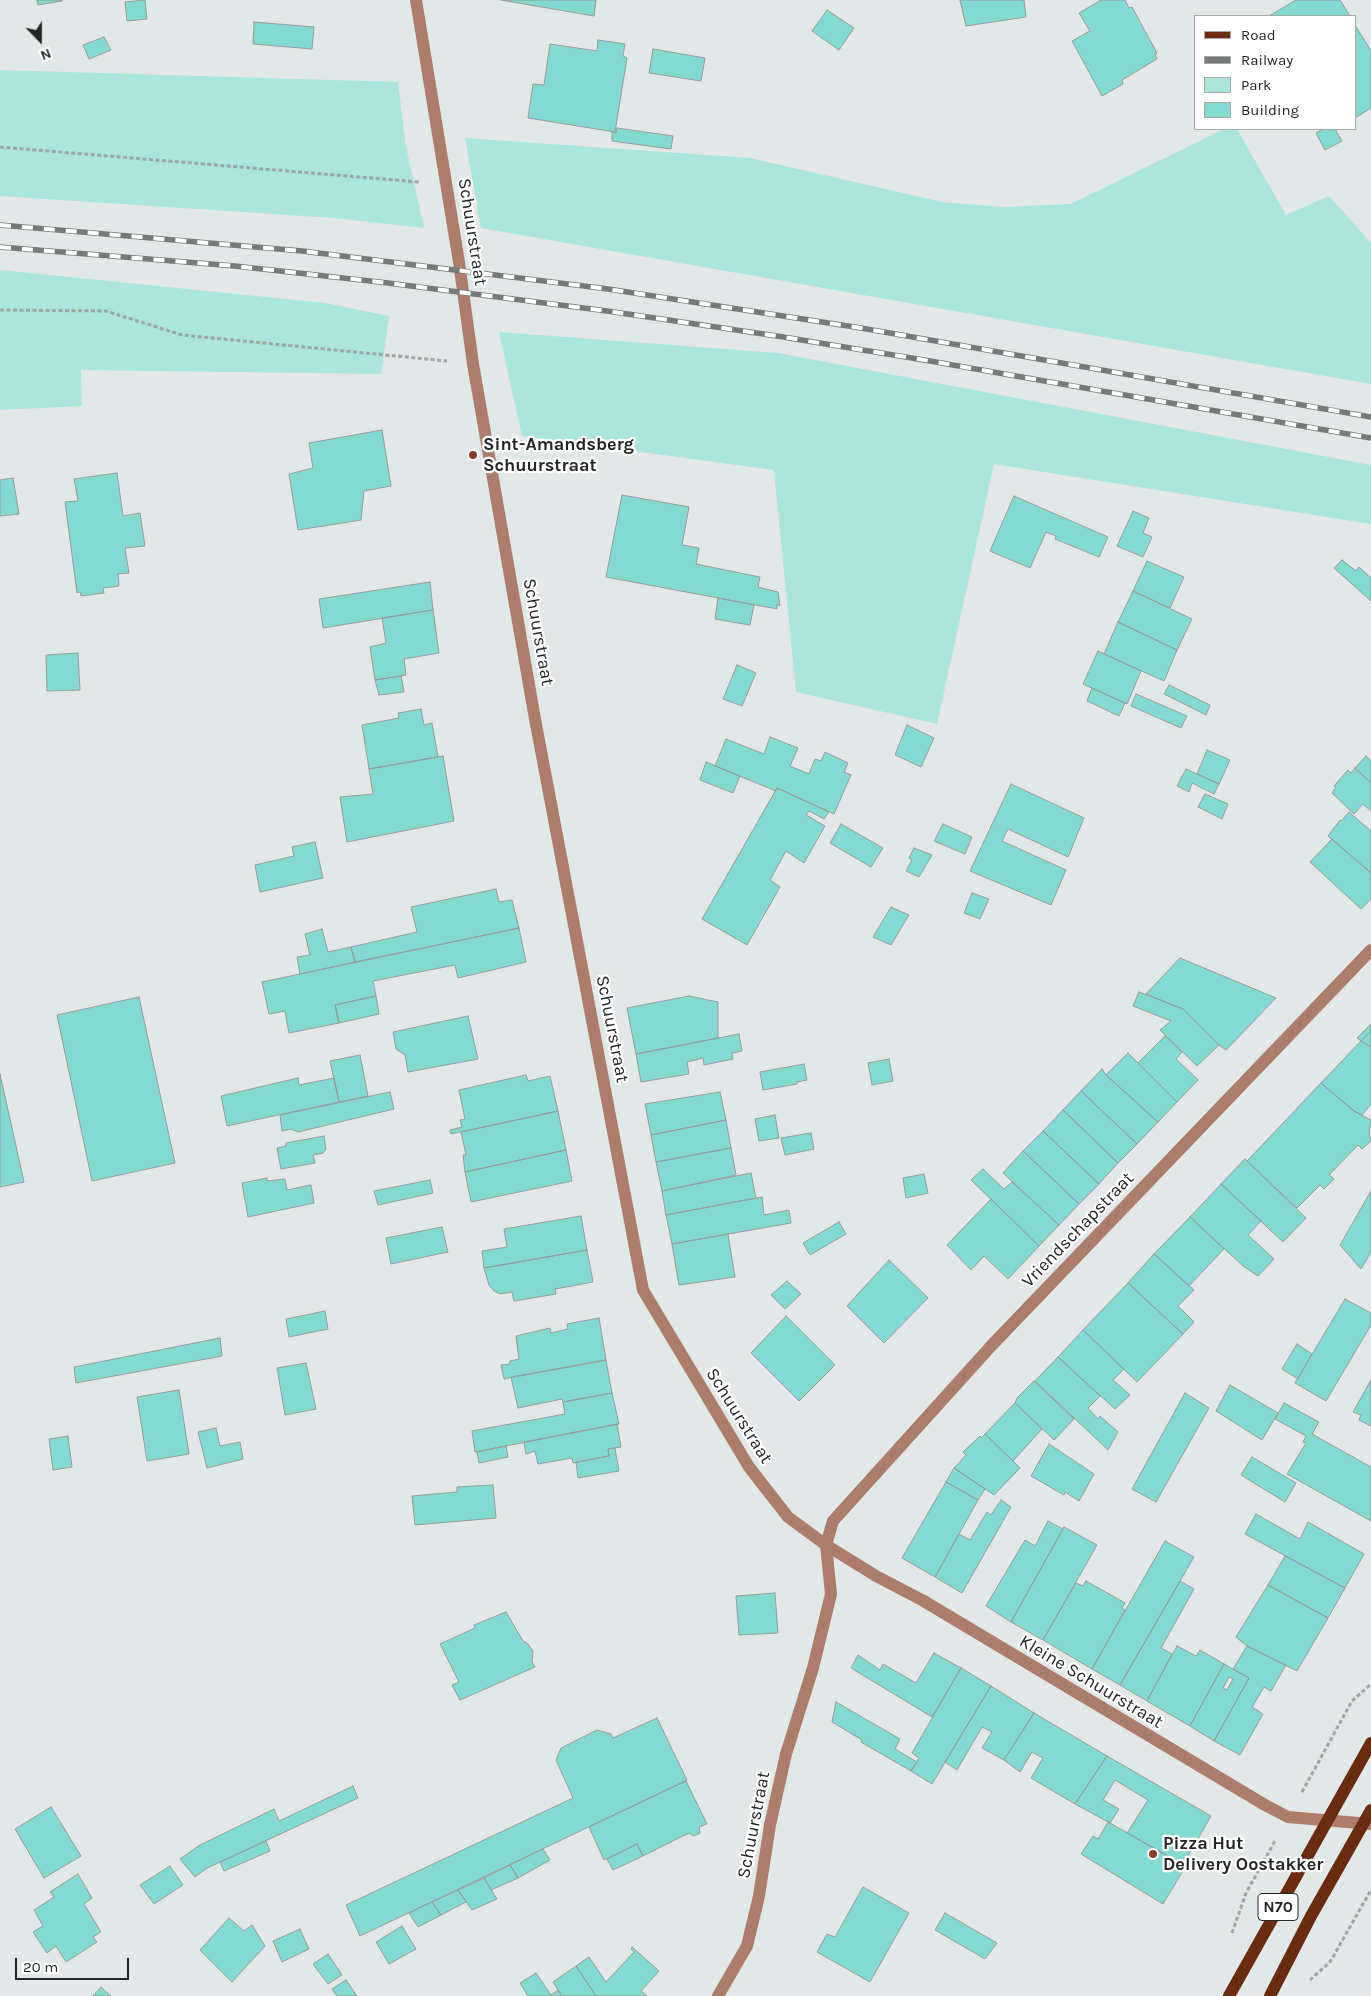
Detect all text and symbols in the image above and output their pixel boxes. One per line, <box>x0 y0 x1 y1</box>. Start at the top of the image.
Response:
north arrow <box>15 15 65 65</box>
legend <box>1194 15 1356 130</box>
text: Road <box>1241 26 1276 44</box>
text: N <box>38 45 54 64</box>
text: Railway <box>1241 51 1293 69</box>
text: Park <box>1241 76 1271 94</box>
text: Building <box>1241 101 1299 119</box>
street label: Schuurstraat <box>453 177 491 287</box>
place label: Sint-Amandsberg Schuurstraat <box>483 434 634 476</box>
marker: Sint-Amandsberg Schuurstraat <box>467 449 479 461</box>
street label: Schuurstraat <box>518 577 558 687</box>
street label: Schuurstraat <box>591 974 633 1084</box>
street label: Vriendschapstraat <box>1017 1168 1139 1292</box>
street label: Schuurstraat <box>701 1364 777 1468</box>
street label: Kleine Schuurstraat <box>1015 1631 1167 1733</box>
street label: Schuurstraat <box>733 1770 775 1880</box>
place label: Pizza Hut Delivery Oostakker <box>1163 1833 1323 1876</box>
marker: Pizza Hut Delivery Oostakker <box>1147 1848 1159 1860</box>
road number: N70 <box>1258 1894 1298 1920</box>
scale bar <box>18 1948 131 1980</box>
text: 20 m <box>23 1958 58 1976</box>

